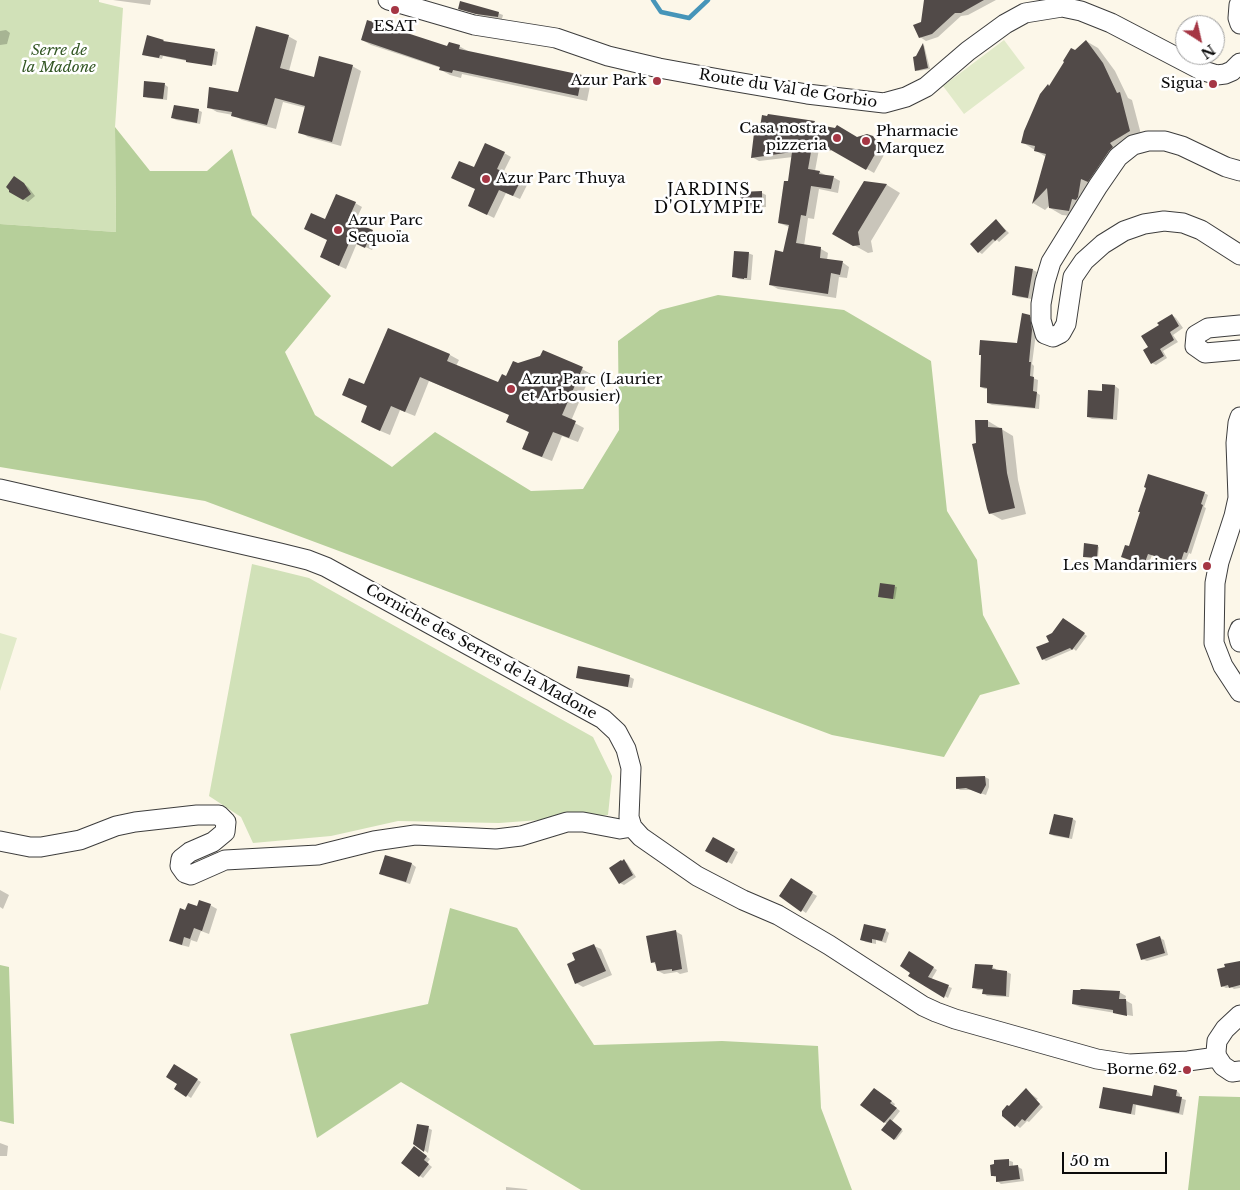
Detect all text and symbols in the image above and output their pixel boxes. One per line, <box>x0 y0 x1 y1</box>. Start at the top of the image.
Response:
marker: ESAT <box>389 4 401 16</box>
north arrow <box>1175 15 1225 65</box>
place label: ESAT <box>374 18 416 36</box>
text: N <box>1197 40 1219 63</box>
park label: Serre de la Madone <box>22 42 96 77</box>
street label: Route du Val de Gorbio <box>698 66 878 112</box>
place label: Azur Park <box>571 72 647 90</box>
marker: Azur Park <box>651 75 663 87</box>
place label: Sigua <box>1161 75 1203 93</box>
marker: Sigua <box>1207 78 1219 90</box>
place label: Casa nostra pizzeria <box>739 120 827 155</box>
place label: Pharmacie Marquez <box>876 123 958 158</box>
marker: Casa nostra pizzeria <box>831 132 843 144</box>
marker: Pharmacie Marquez <box>860 135 872 147</box>
place label: Azur Parc Thuya <box>496 170 625 188</box>
marker: Azur Parc Thuya <box>480 173 492 185</box>
district label: JARDINS D'OLYMPIE <box>653 180 765 218</box>
place label: Azur Parc Sequoïa <box>348 212 423 247</box>
marker: Azur Parc Sequoïa <box>332 224 344 236</box>
place label: Azur Parc (Laurier et Arbousier) <box>521 371 662 406</box>
marker: Azur Parc (Laurier et Arbousier) <box>505 383 517 395</box>
place label: Les Mandariniers <box>1063 557 1197 575</box>
marker: Les Mandariniers <box>1201 560 1213 572</box>
street label: Corniche des Serres de la Madone <box>362 581 600 723</box>
place label: Borne 62 <box>1106 1061 1177 1079</box>
marker: Borne 62 <box>1181 1064 1193 1076</box>
scale bar <box>1065 1142 1170 1174</box>
text: 50 m <box>1070 1151 1110 1170</box>

